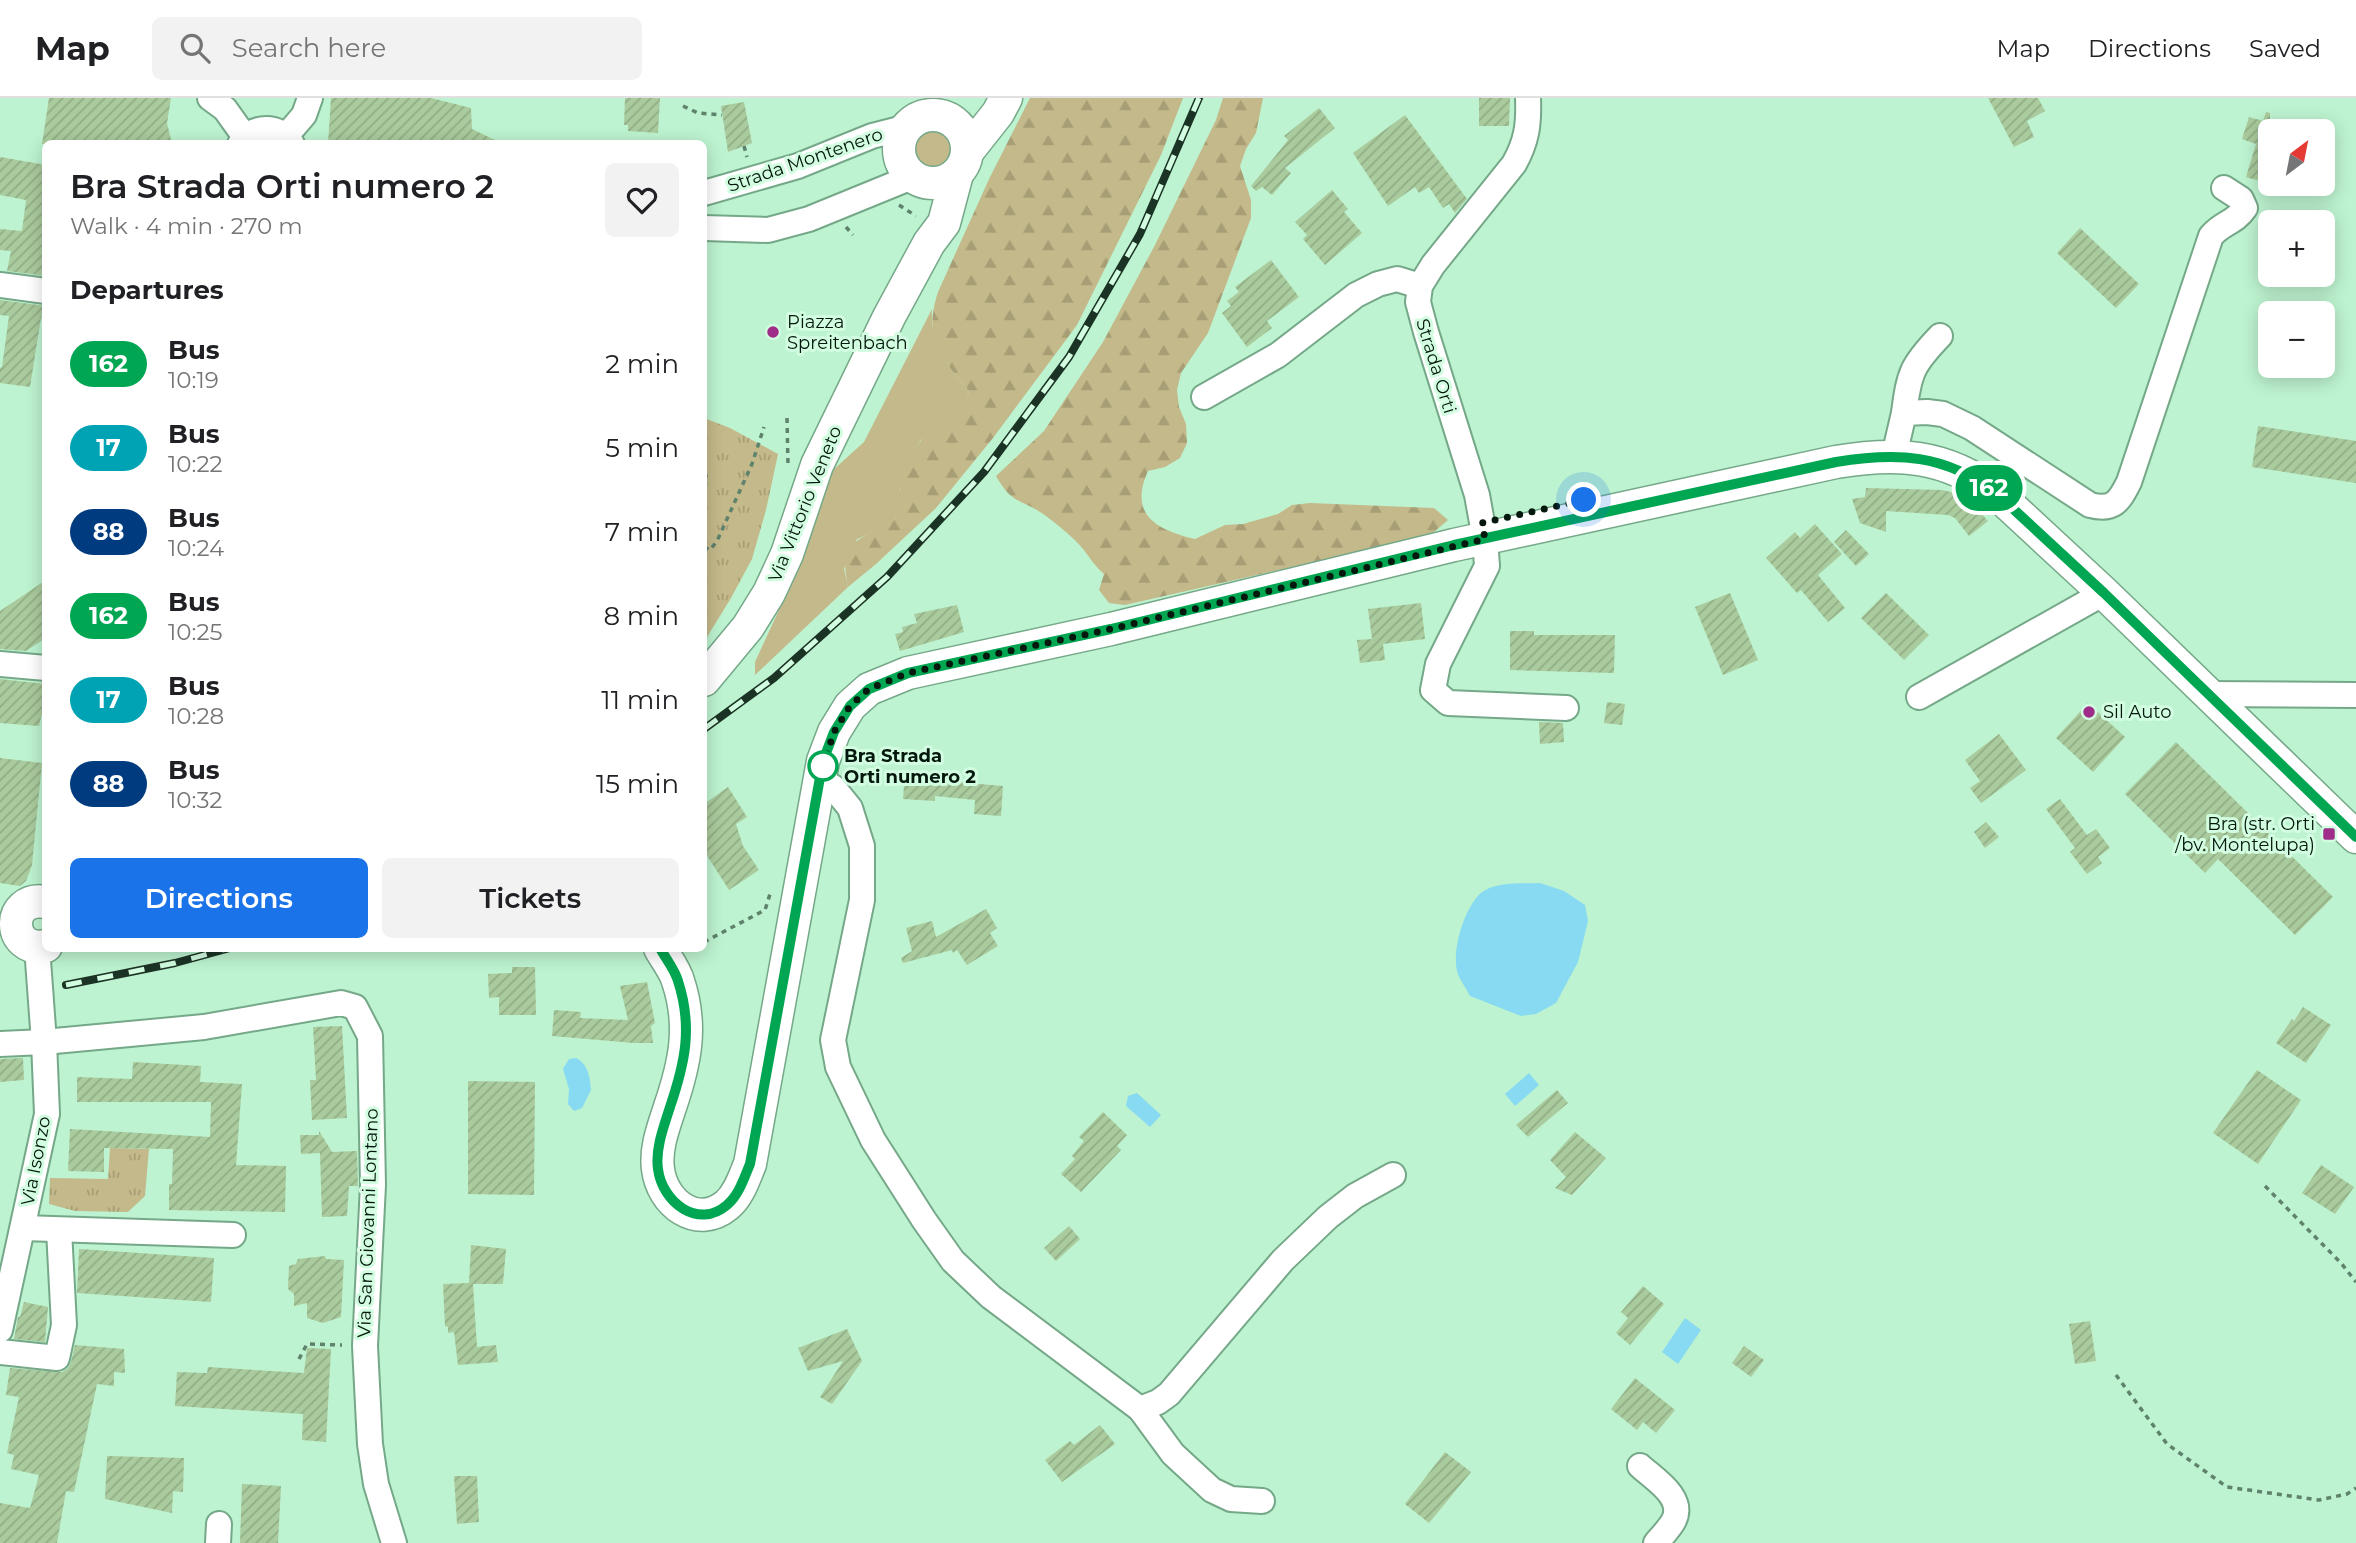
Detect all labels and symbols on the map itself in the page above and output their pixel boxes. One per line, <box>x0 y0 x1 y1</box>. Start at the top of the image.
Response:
north arrow <box>2258 119 2334 196</box>
street label: Strada Montenero <box>724 123 886 197</box>
place label: Piazza Spreitenbach <box>787 311 908 354</box>
street label: Strada Orti <box>1411 316 1461 416</box>
marker: Piazza Spreitenbach <box>765 324 781 340</box>
street label: Via Vittorio Veneto <box>764 423 846 585</box>
line badge: 162 <box>1949 465 2029 511</box>
your location <box>1566 482 1601 517</box>
place label: Sil Auto <box>2103 701 2172 723</box>
marker: Sil Auto <box>2081 704 2097 720</box>
place label: Bra Strada Orti numero 2 <box>844 745 976 788</box>
marker: Bra Strada Orti numero 2 <box>808 751 838 781</box>
place label: Bra (str. Orti /bv. Montelupa) <box>2174 813 2315 856</box>
marker: Bra (str. Orti /bv. Montelupa) <box>2321 826 2337 842</box>
street label: Via San Giovanni Lontano <box>353 1108 383 1338</box>
street label: Via Isonzo <box>17 1115 55 1207</box>

